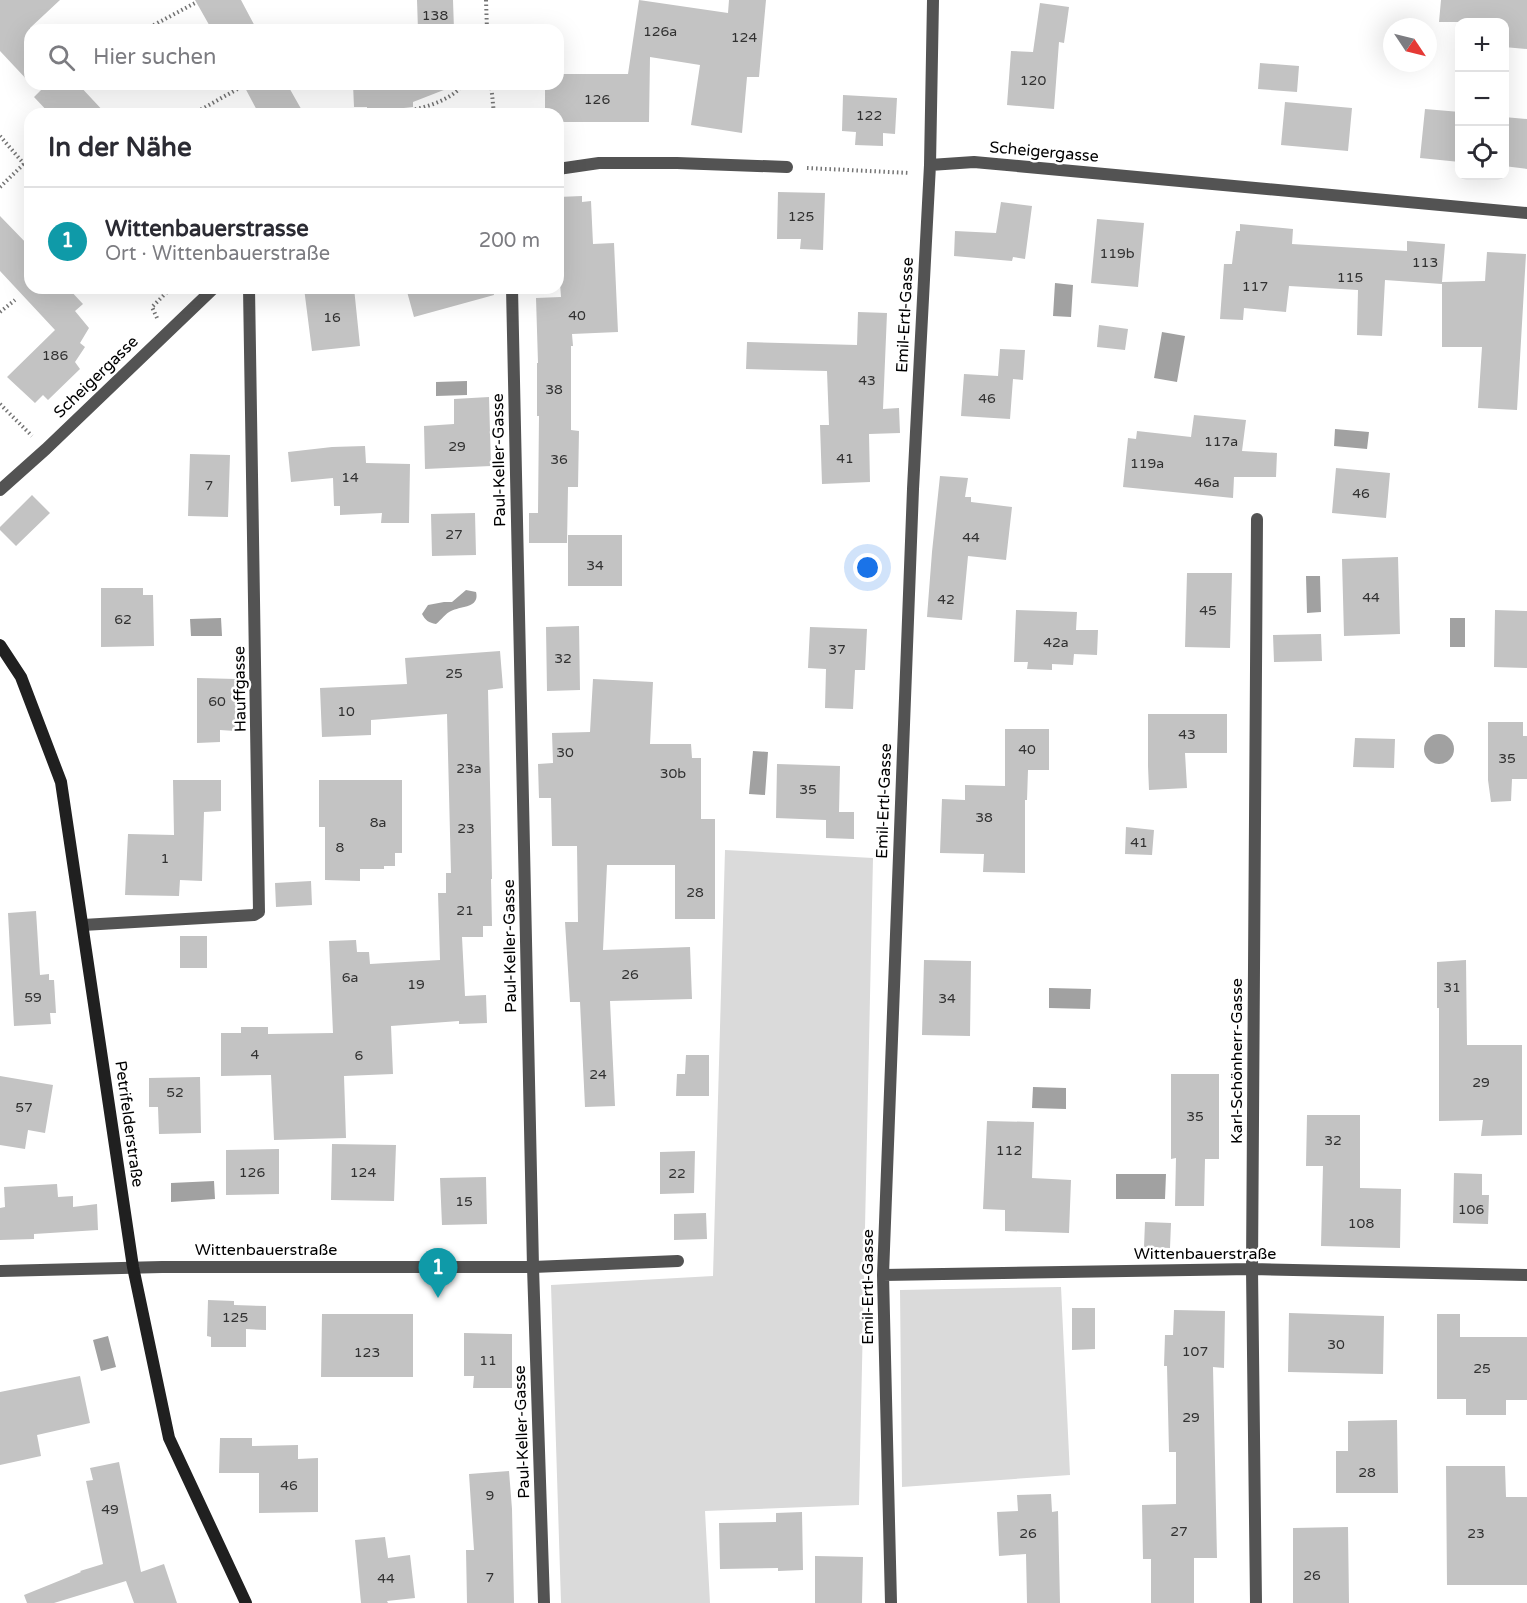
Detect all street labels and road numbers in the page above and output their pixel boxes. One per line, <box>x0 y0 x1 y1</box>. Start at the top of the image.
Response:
street label: Scheigergasse <box>988 137 1100 167</box>
street label: Emil-Ertl-Gasse <box>892 257 918 373</box>
street label: Scheigergasse <box>50 332 142 422</box>
street label: Paul-Keller-Gasse <box>488 393 510 527</box>
street label: Hauffgasse <box>229 646 251 732</box>
street label: Emil-Ertl-Gasse <box>872 743 896 859</box>
street label: Paul-Keller-Gasse <box>499 879 521 1013</box>
street label: Karl-Schönherr-Gasse <box>1227 978 1247 1144</box>
street label: Petrifelderstraße <box>110 1060 148 1188</box>
street label: Emil-Ertl-Gasse <box>858 1229 878 1345</box>
street label: Wittenbauerstraße <box>195 1240 337 1260</box>
street label: Wittenbauerstraße <box>1134 1244 1276 1264</box>
street label: Paul-Keller-Gasse <box>510 1365 534 1499</box>

